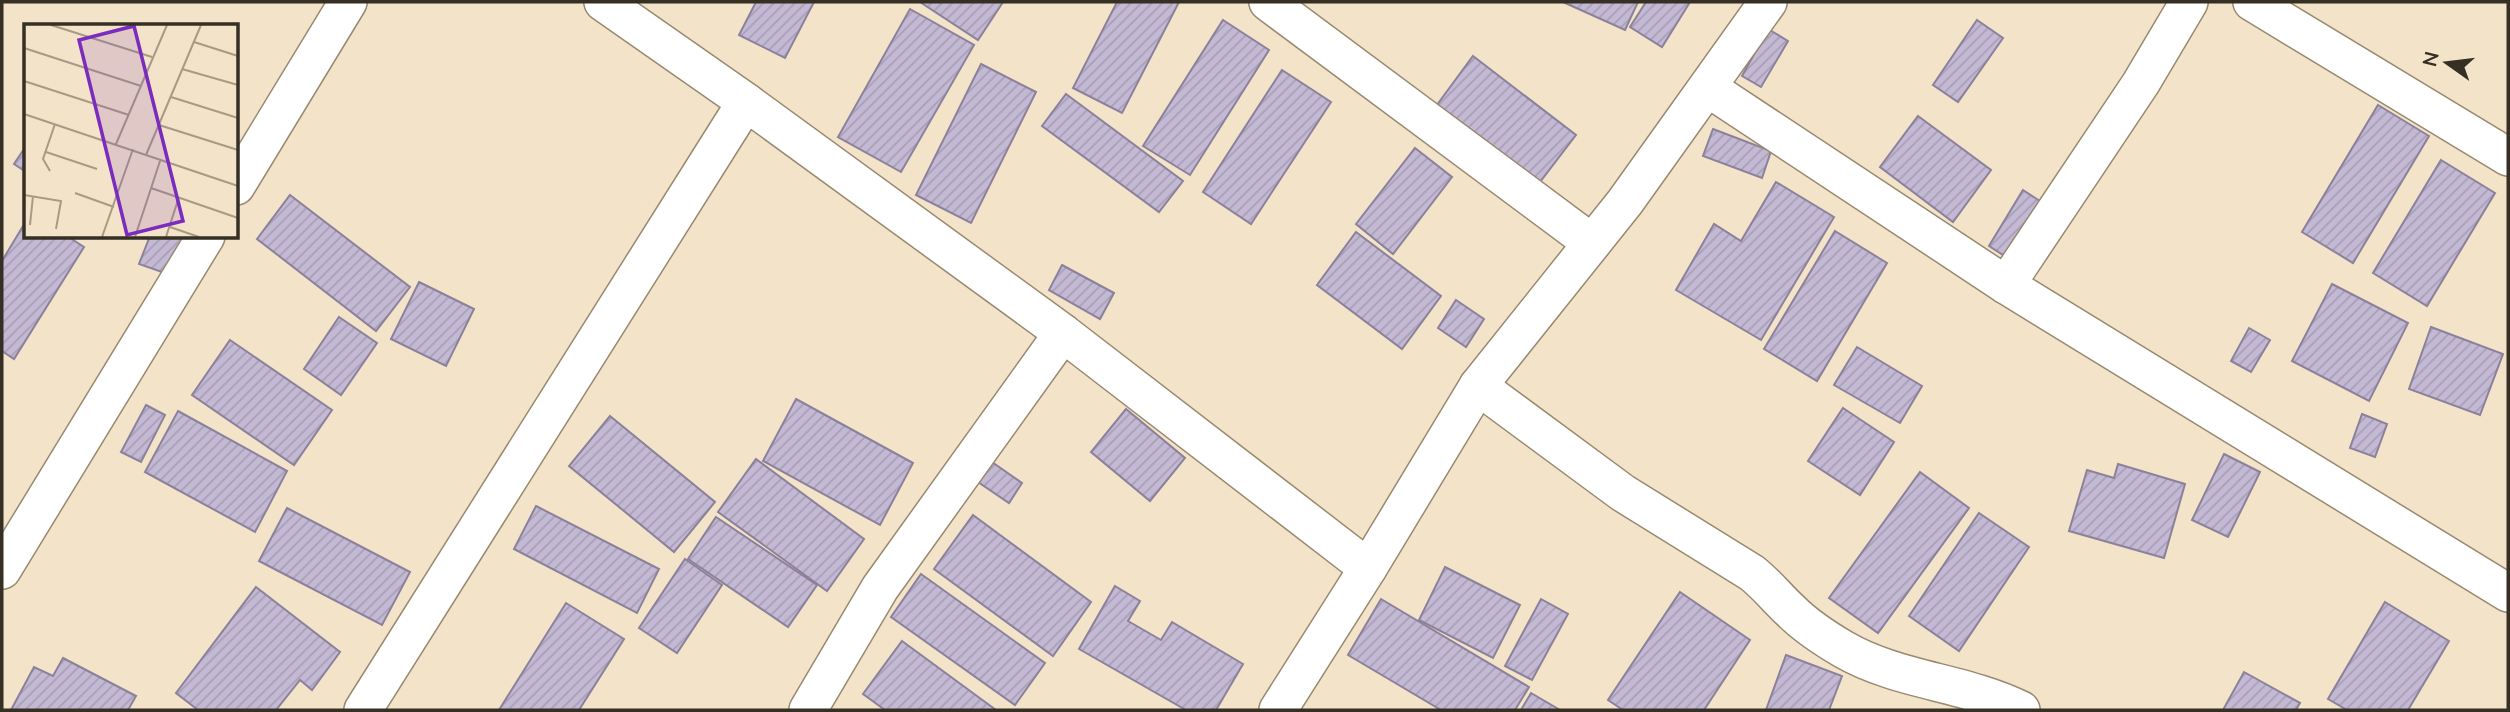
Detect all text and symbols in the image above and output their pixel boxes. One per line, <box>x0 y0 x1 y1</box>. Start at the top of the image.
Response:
inset map <box>24 24 238 238</box>
north arrow <box>2412 28 2482 98</box>
text: N <box>2417 49 2443 69</box>

